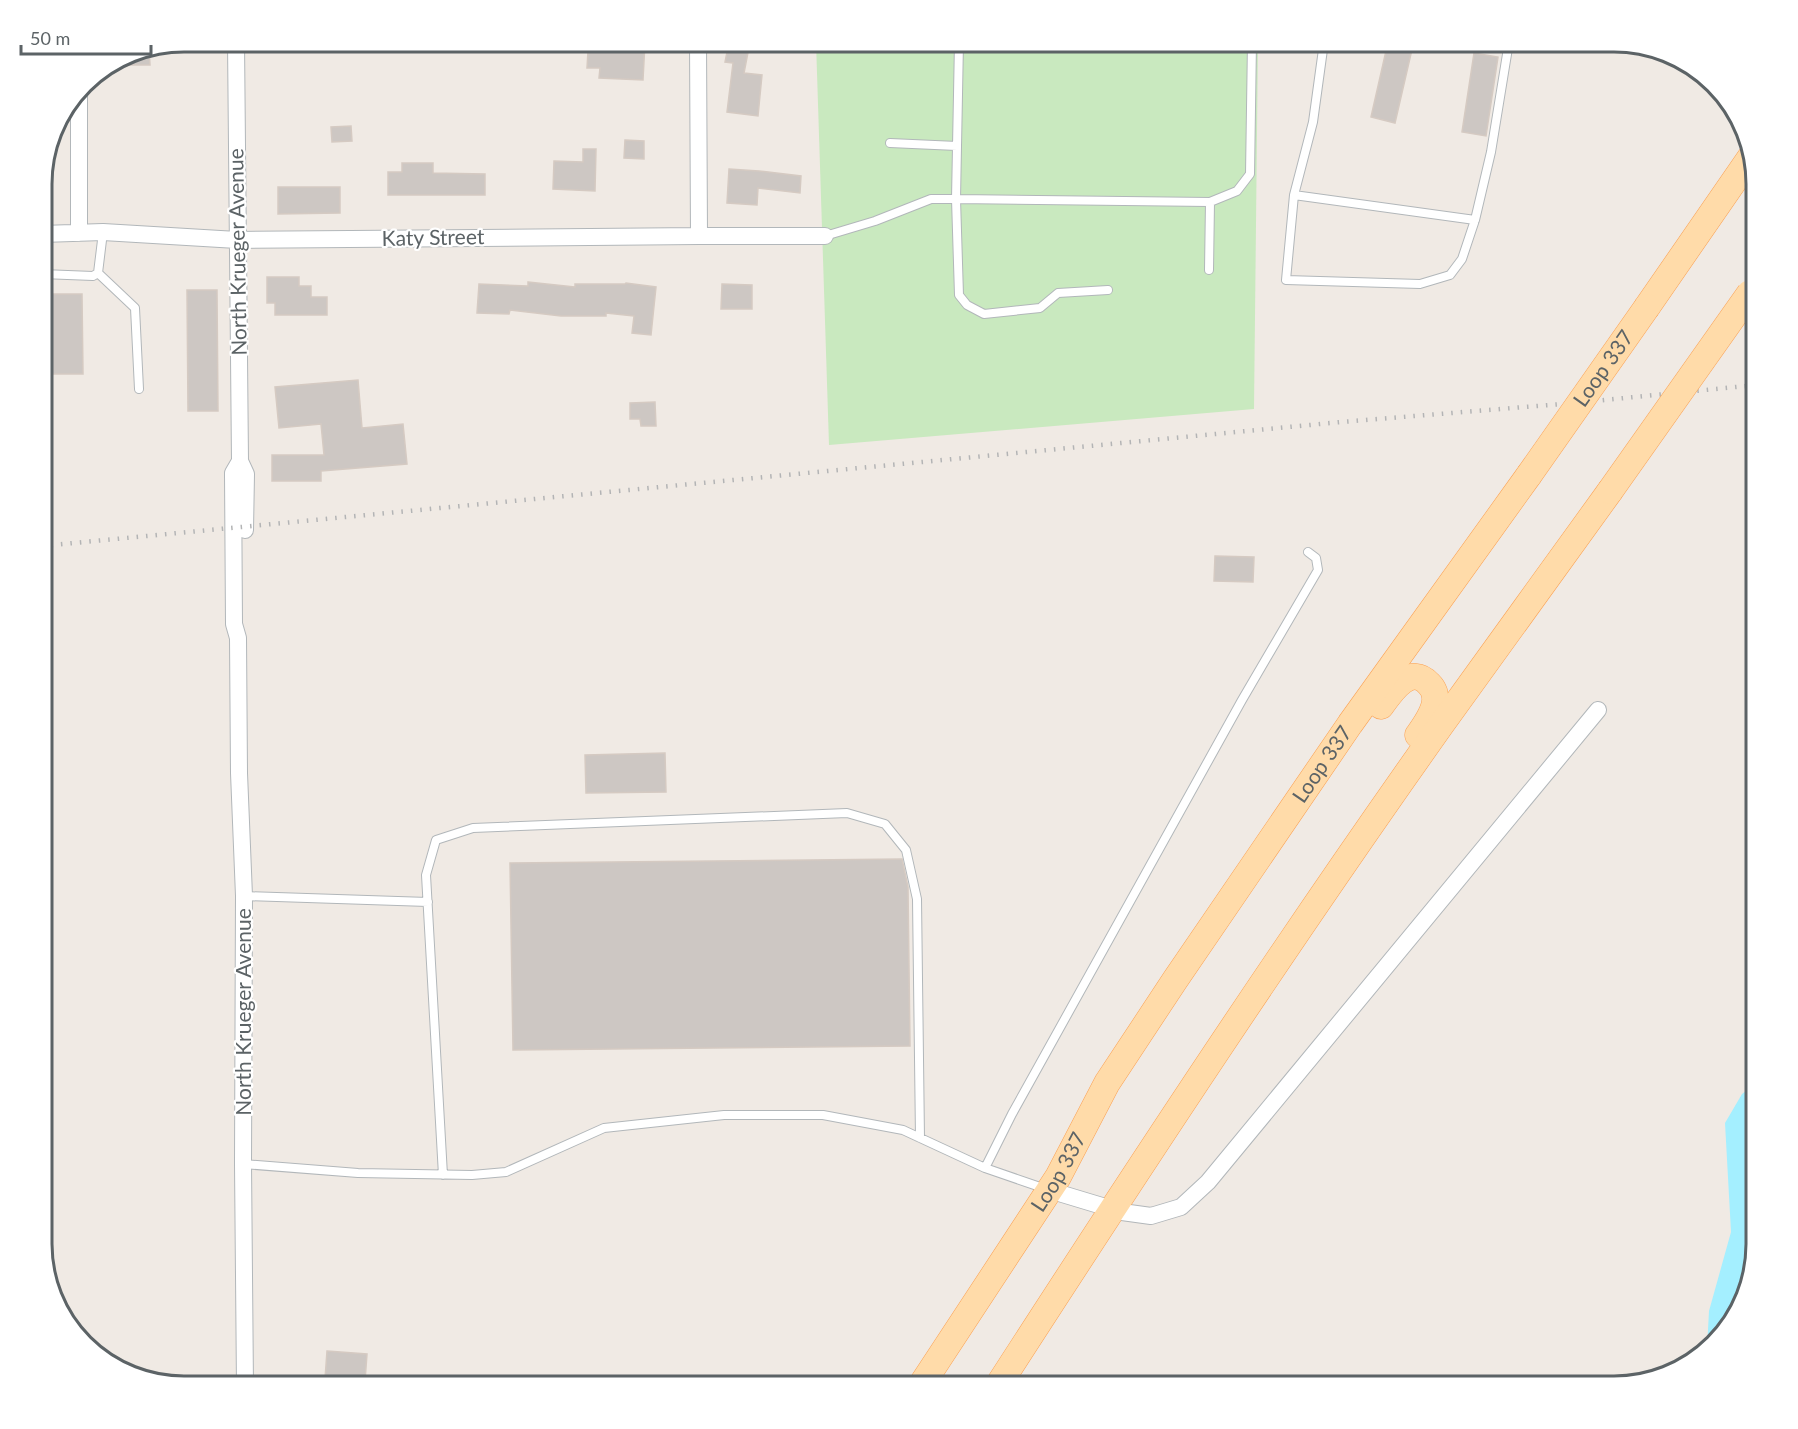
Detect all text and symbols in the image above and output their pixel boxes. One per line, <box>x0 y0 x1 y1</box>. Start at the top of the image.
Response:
scale bar <box>21 18 152 56</box>
text: 50 m <box>30 27 70 49</box>
street label: North Krueger Avenue <box>222 148 251 356</box>
street label: Katy Street <box>381 223 485 250</box>
street label: Loop 337 <box>1567 325 1638 411</box>
street label: Loop 337 <box>1286 720 1356 807</box>
street label: North Krueger Avenue <box>230 908 255 1116</box>
street label: Loop 337 <box>1025 1128 1090 1216</box>

